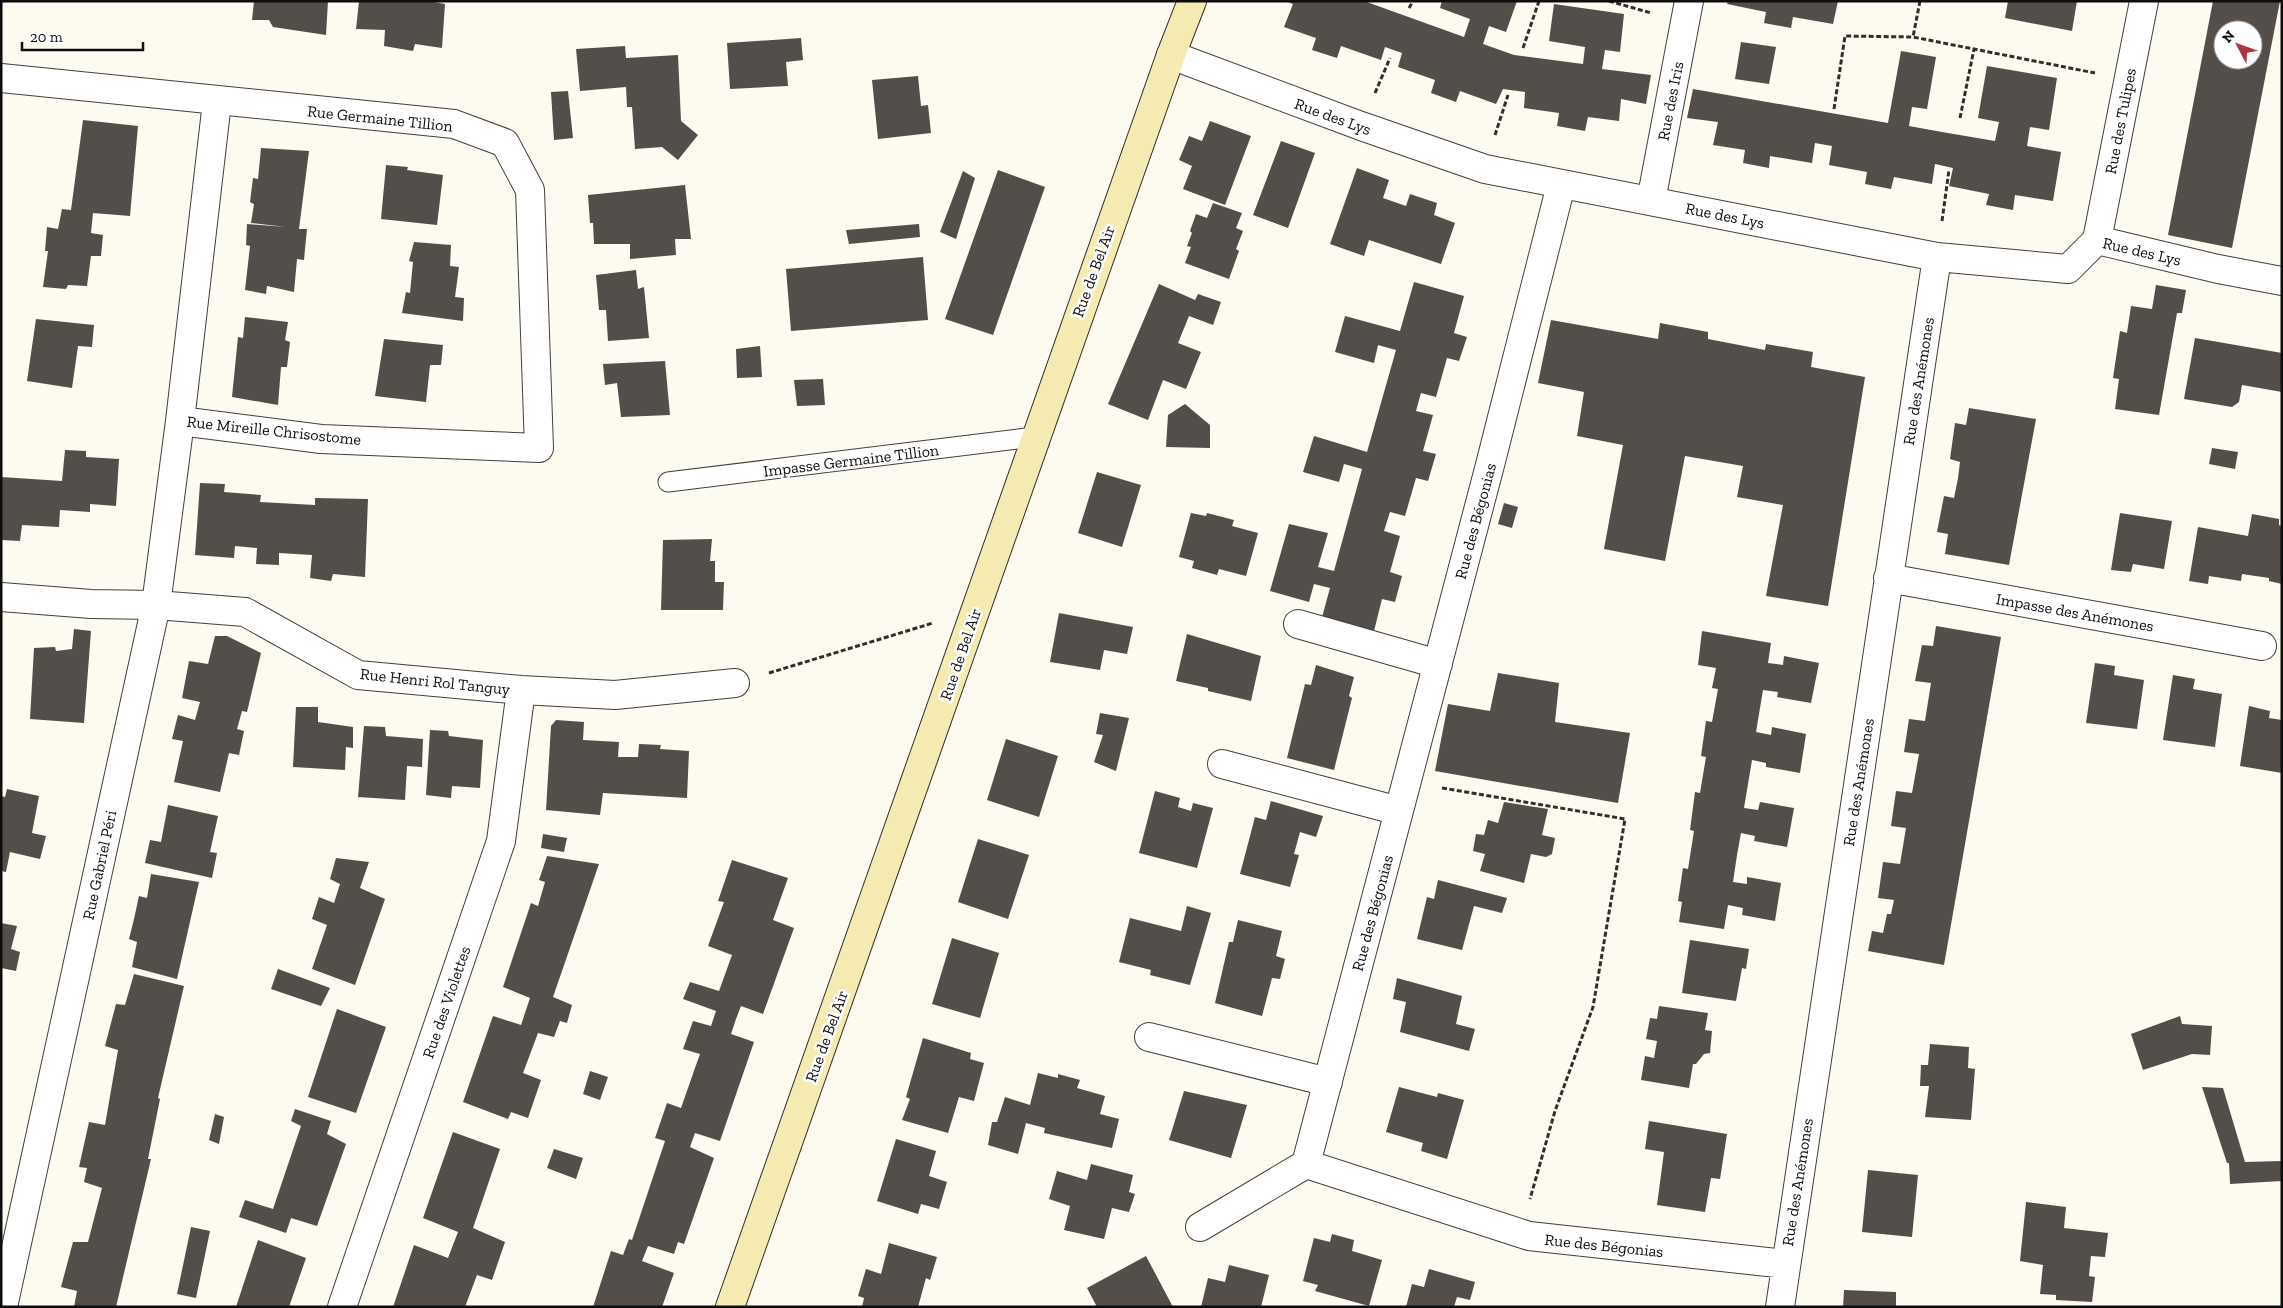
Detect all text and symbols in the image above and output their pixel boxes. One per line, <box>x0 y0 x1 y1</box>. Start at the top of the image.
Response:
scale bar <box>22 20 144 52</box>
north arrow <box>2213 20 2263 70</box>
text: N <box>2219 27 2239 46</box>
text: 20 m <box>30 28 63 46</box>
street label: Rue des Iris <box>1654 60 1687 142</box>
street label: Rue des Tulipes <box>2101 66 2140 176</box>
street label: Rue des Lys <box>1292 94 1374 139</box>
street label: Rue Germaine Tillion <box>306 101 454 136</box>
street label: Rue des Lys <box>1684 199 1766 232</box>
street label: Rue de Bel Air <box>1068 223 1119 320</box>
street label: Rue des Lys <box>2101 233 2183 270</box>
street label: Rue des Anémones <box>1899 316 1938 446</box>
street label: Rue Mireille Chrisostome <box>186 412 362 449</box>
street label: Impasse Germaine Tillion <box>762 440 941 481</box>
street label: Rue des Bégonias <box>1451 461 1500 581</box>
street label: Impasse des Anémones <box>1995 589 2155 636</box>
street label: Rue de Bel Air <box>936 605 985 703</box>
street label: Rue Henri Rol Tanguy <box>359 664 512 699</box>
street label: Rue des Anémones <box>1839 717 1878 847</box>
street label: Rue Gabriel Péri <box>79 808 120 922</box>
street label: Rue des Bégonias <box>1348 853 1397 973</box>
street label: Rue des Violettes <box>418 944 475 1061</box>
street label: Rue de Bel Air <box>801 988 852 1085</box>
street label: Rue des Anémones <box>1778 1117 1817 1247</box>
street label: Rue des Bégonias <box>1544 1230 1664 1261</box>

